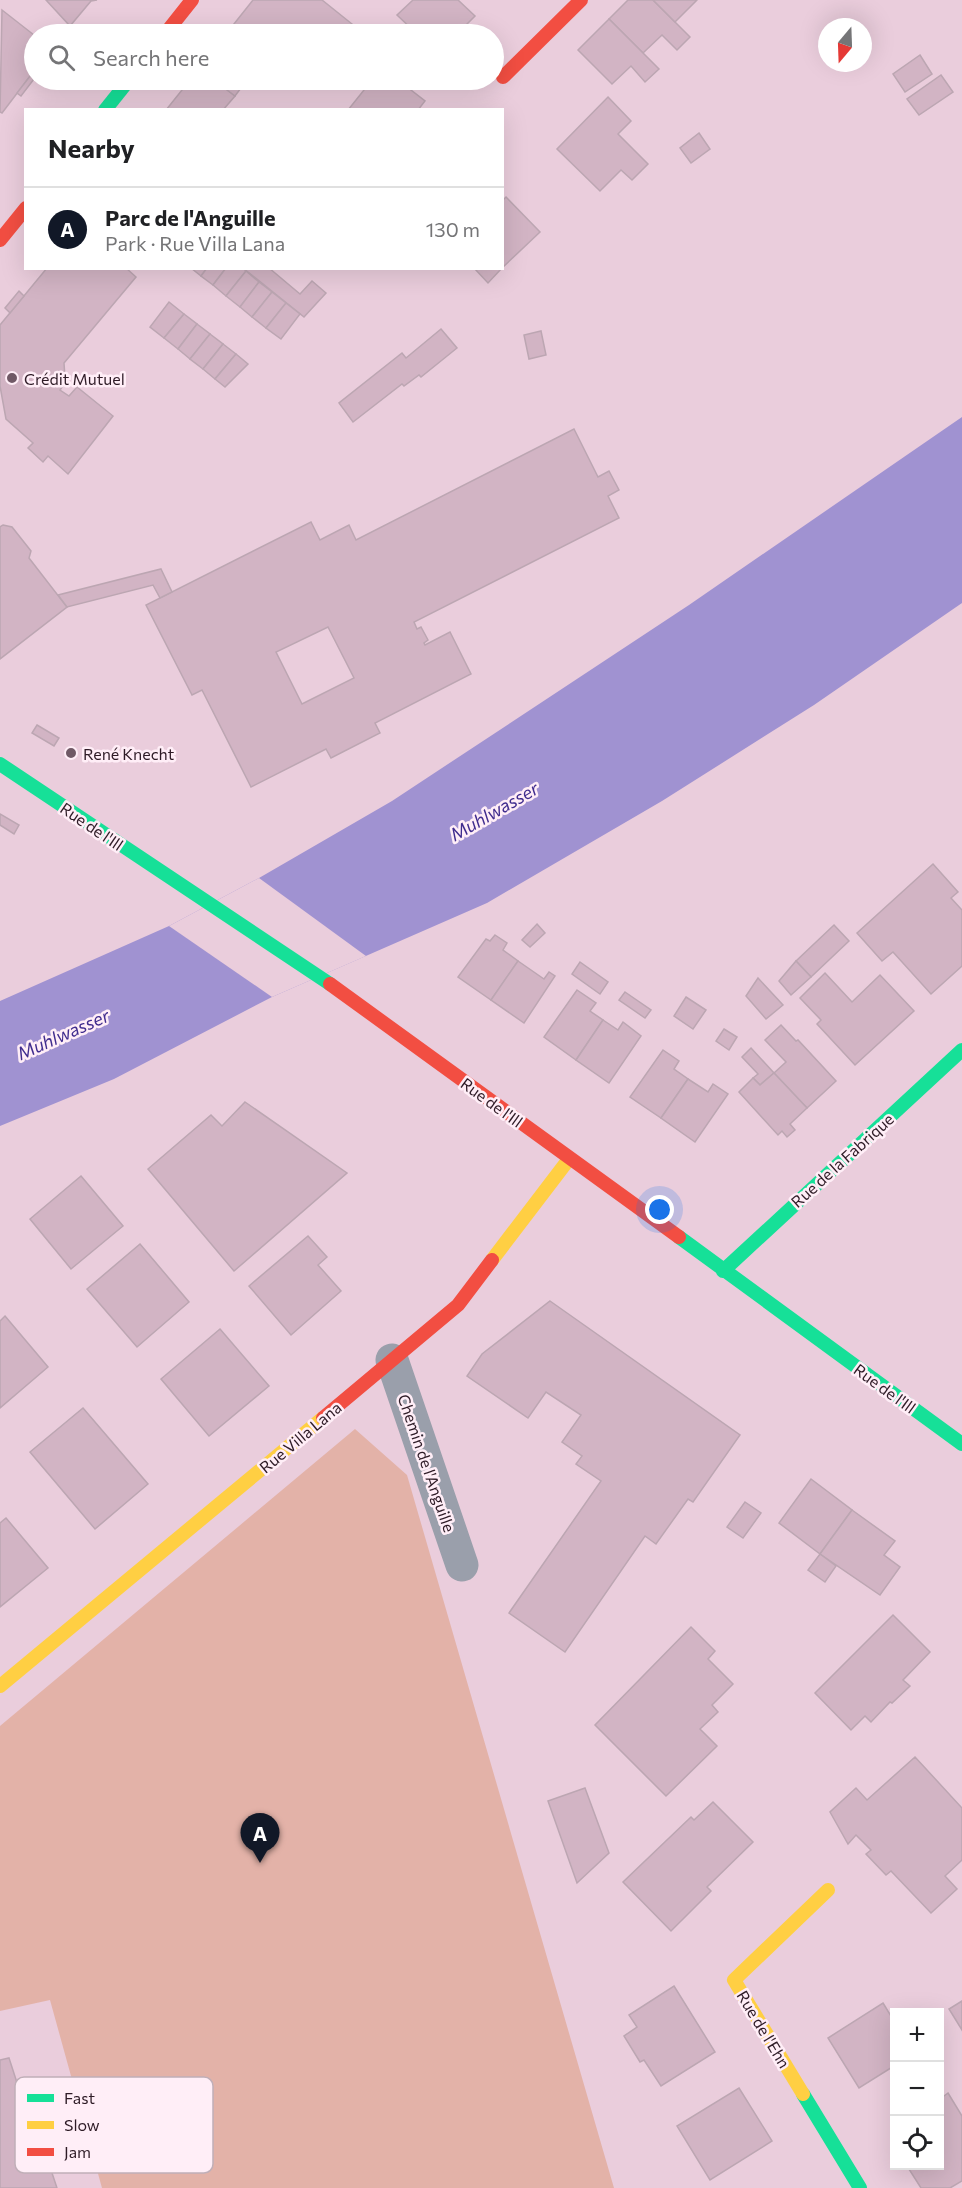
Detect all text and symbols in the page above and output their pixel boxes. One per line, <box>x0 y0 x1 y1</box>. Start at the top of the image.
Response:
north arrow <box>818 18 872 72</box>
search box <box>24 24 504 90</box>
icon: search <box>45 41 78 74</box>
text: Search here <box>93 44 209 71</box>
text: Nearby <box>48 132 135 163</box>
text: Parc de l'Anguille <box>105 204 276 231</box>
text: A <box>60 217 75 241</box>
text: 130 m <box>426 217 480 241</box>
text: Park · Rue Villa Lana <box>105 231 285 255</box>
place label: Crédit Mutuel <box>24 369 125 388</box>
marker: Crédit Mutuel <box>5 371 19 385</box>
place label: René Knecht <box>83 744 175 763</box>
marker: René Knecht <box>64 746 78 760</box>
water label: Muhlwasser <box>446 776 543 845</box>
street label: Rue de l'Ill <box>57 798 127 854</box>
water label: Muhlwasser <box>13 1004 113 1064</box>
street label: Rue de l'Ill <box>457 1073 527 1131</box>
street label: Rue de la Fabrique <box>787 1109 897 1211</box>
your location <box>645 1195 674 1224</box>
street label: Rue de l'Ill <box>850 1359 920 1417</box>
street label: Chemin de l'Anguille <box>394 1392 460 1534</box>
street label: Rue Villa Lana <box>255 1397 345 1477</box>
pin: A <box>240 1814 280 1863</box>
street label: Rue de l'Ehn <box>733 1987 795 2071</box>
map controls <box>890 2008 944 2170</box>
button: + <box>890 2008 944 2062</box>
button: − <box>890 2062 944 2116</box>
legend <box>15 2077 213 2173</box>
text: Fast <box>64 2088 95 2107</box>
text: Slow <box>64 2115 100 2134</box>
button: locate <box>890 2116 944 2170</box>
text: Jam <box>64 2142 91 2161</box>

